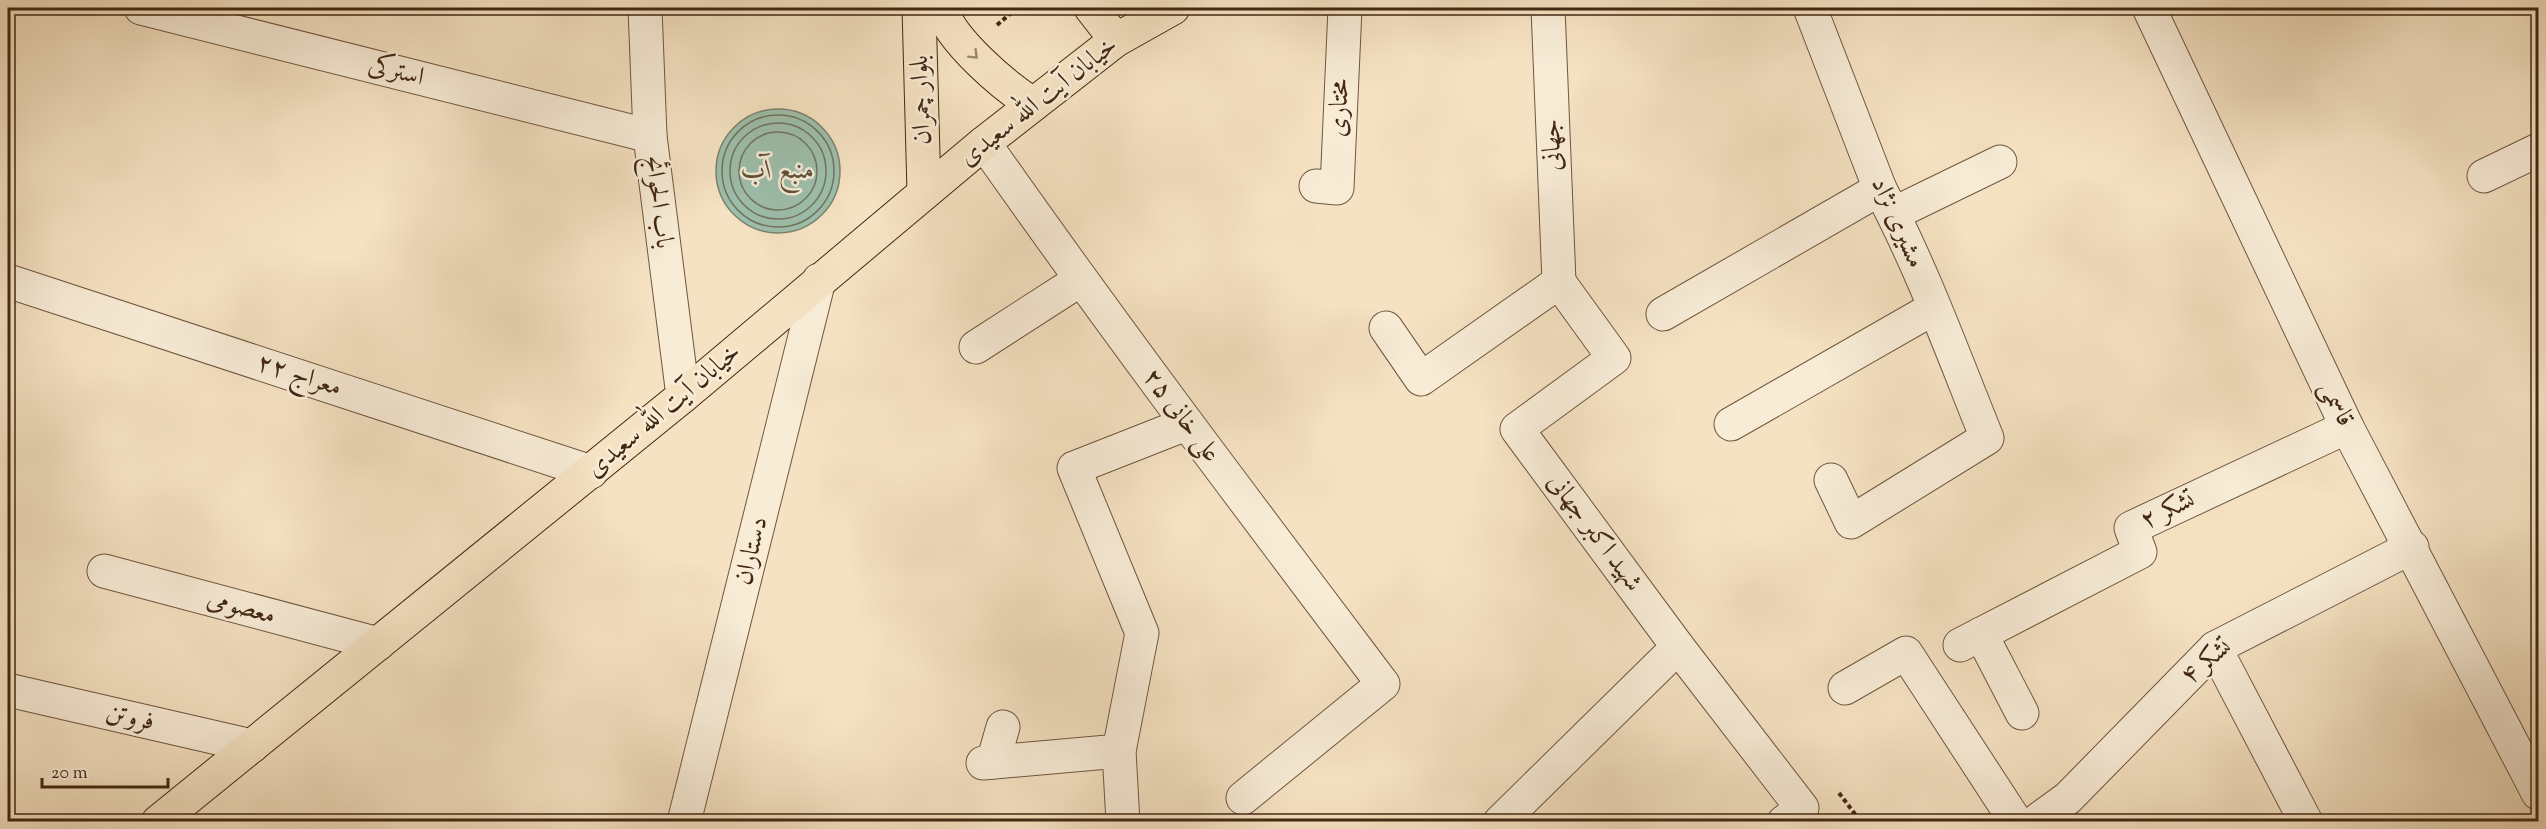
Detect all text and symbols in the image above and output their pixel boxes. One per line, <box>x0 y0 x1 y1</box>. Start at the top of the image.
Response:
street label: خیابان آیت الله سعیدی <box>949 25 1126 176</box>
street label: استرکی <box>364 47 428 97</box>
one-way arrow <box>967 48 978 59</box>
street label: بلوار چمران <box>902 54 942 146</box>
street label: مختاری <box>1320 78 1360 138</box>
street label: جهانی <box>1534 118 1572 172</box>
water label: منبع آب <box>741 152 815 193</box>
street label: باب الحوائج <box>633 153 682 251</box>
street label: مشیری نژاد <box>1861 172 1933 274</box>
street label: خیابان آیت الله سعیدی <box>576 332 750 487</box>
street label: معراج ۲۲ <box>251 345 346 410</box>
street label: علی خانی ۲۵ <box>1133 361 1229 471</box>
street label: قاسمی <box>2309 375 2363 433</box>
street label: شهید اکبر جهانی <box>1537 466 1651 600</box>
street label: تشکر ۲ <box>2135 482 2201 540</box>
street label: دستاران <box>726 513 778 589</box>
street label: معصومی <box>203 581 279 635</box>
street label: تشکر ۴ <box>2173 630 2241 694</box>
street label: فروتن <box>102 694 158 742</box>
scale bar <box>42 751 168 789</box>
text: 20 m <box>51 761 88 787</box>

